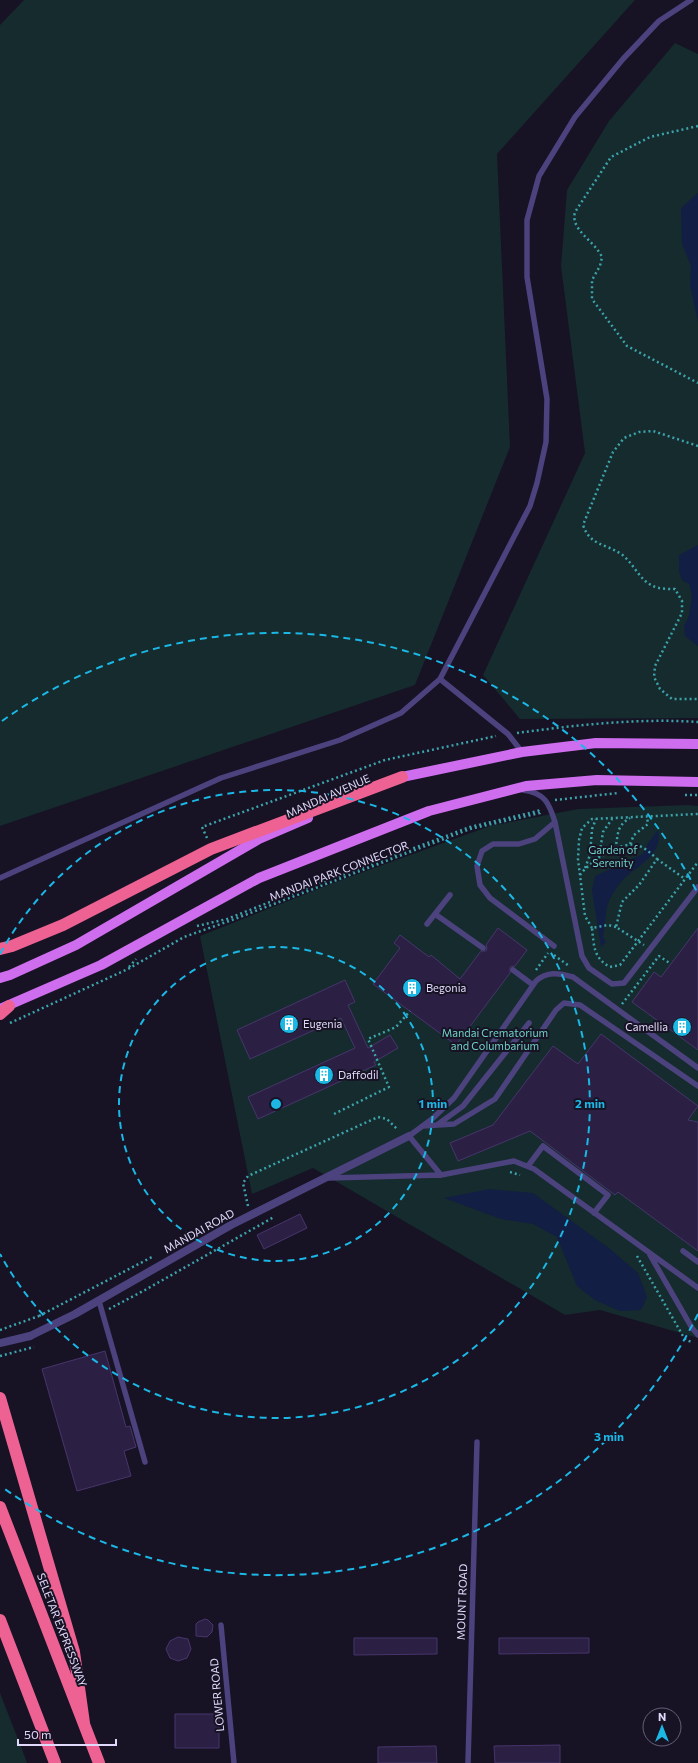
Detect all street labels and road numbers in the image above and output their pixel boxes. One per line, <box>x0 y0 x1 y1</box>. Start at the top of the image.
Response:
street label: MANDAI AVENUE <box>284 771 372 820</box>
street label: MANDAI PARK CONNECTOR <box>267 838 411 903</box>
street label: MANDAI ROAD <box>161 1206 236 1255</box>
street label: MOUNT ROAD <box>454 1564 469 1640</box>
street label: SELETAR EXPRESSWAY <box>35 1571 90 1688</box>
street label: LOWER ROAD <box>207 1658 226 1732</box>

